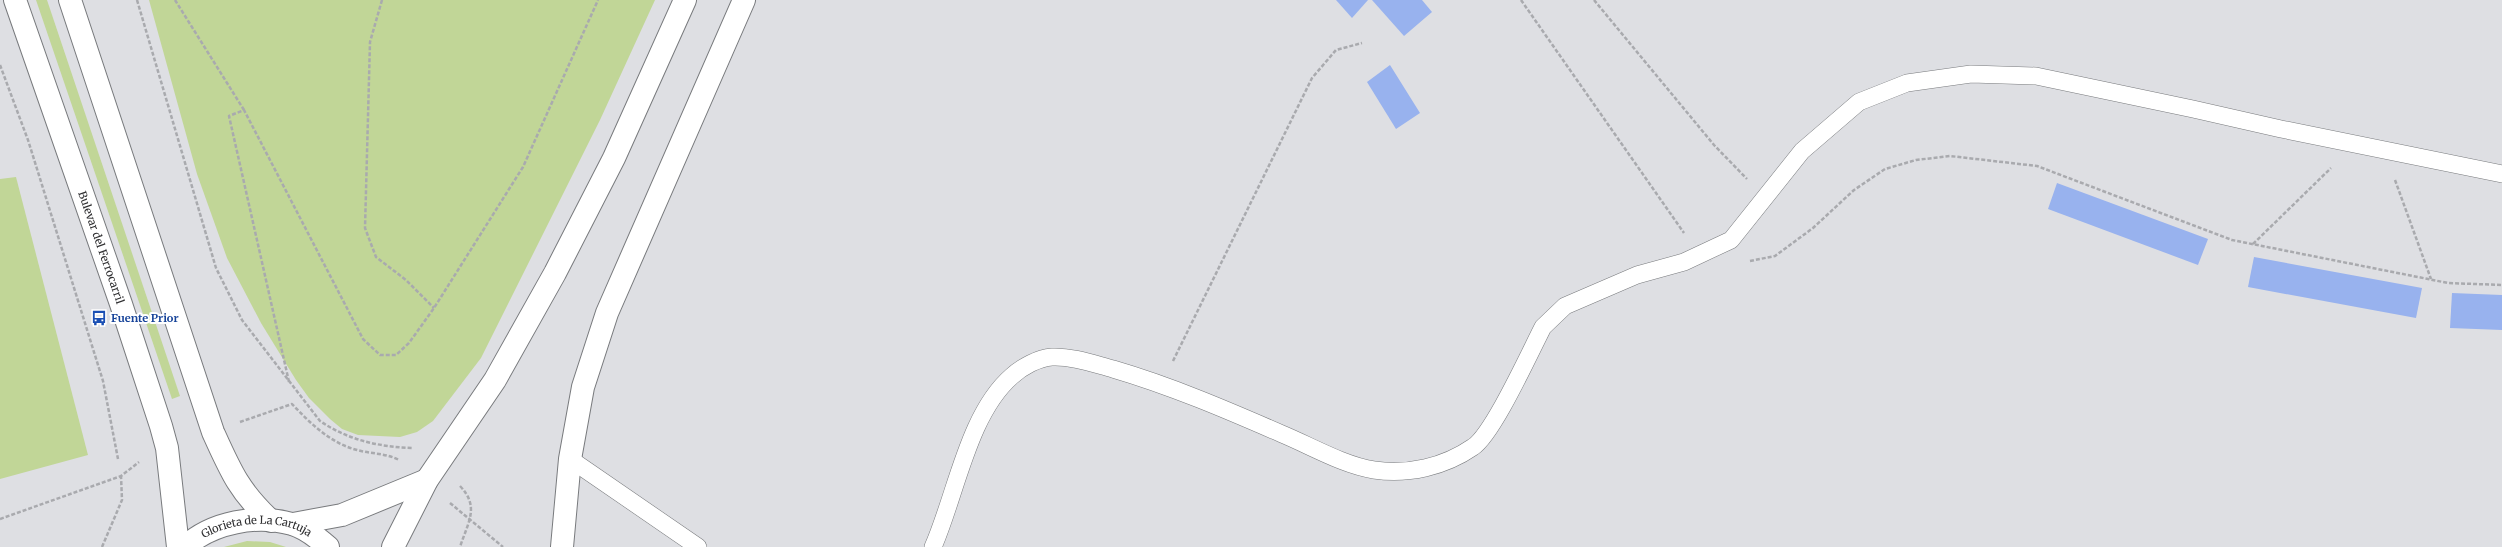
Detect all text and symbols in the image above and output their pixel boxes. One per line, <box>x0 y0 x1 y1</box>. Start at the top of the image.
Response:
street label: Bulevar del Ferrocarril <box>75 189 128 306</box>
bus stop icon: Fuente Prior <box>90 309 108 327</box>
place label: Fuente Prior <box>111 311 179 325</box>
text: Glorieta de La Cartuja <box>199 513 315 541</box>
street label: Glorieta de La Cartuja <box>200 530 314 544</box>

